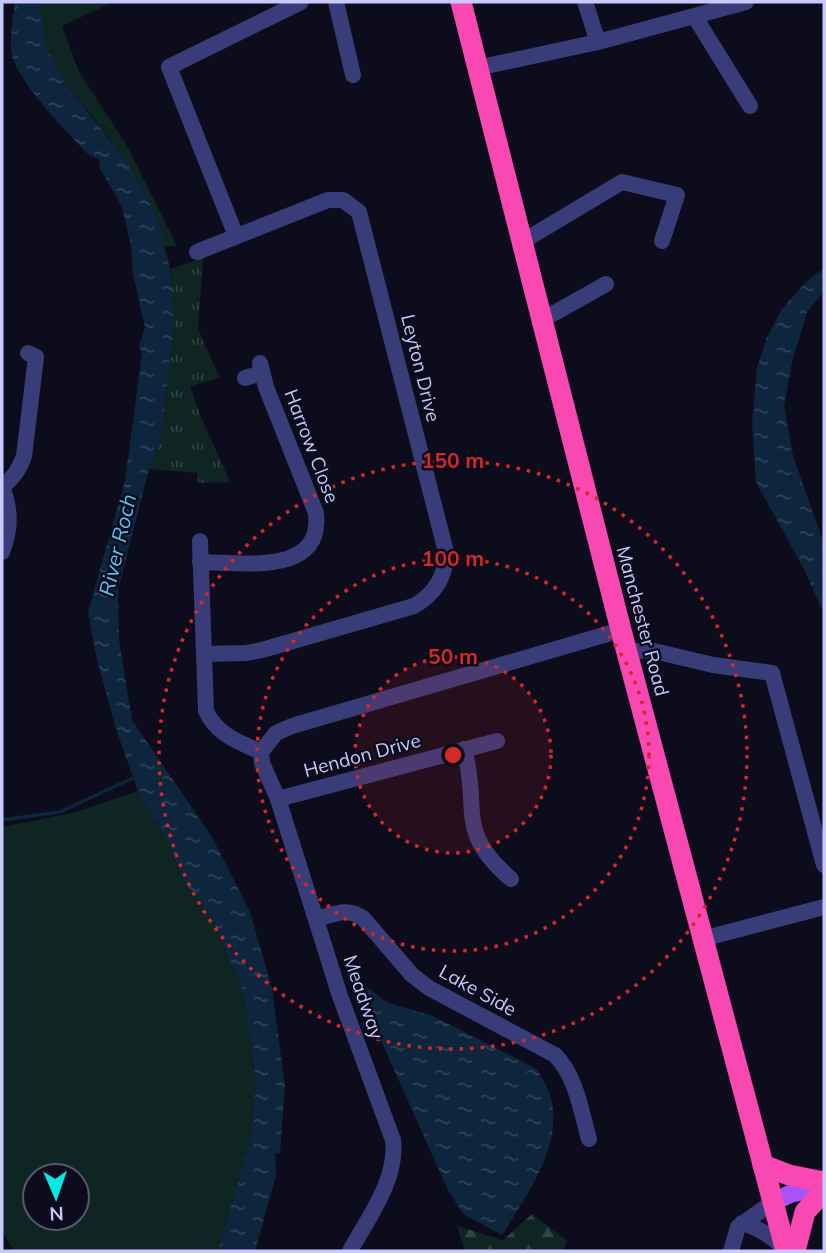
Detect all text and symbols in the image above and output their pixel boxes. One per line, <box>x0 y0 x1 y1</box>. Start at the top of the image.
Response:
street label: Leyton Drive <box>396 312 446 424</box>
street label: Harrow Close <box>279 386 345 506</box>
text: 150 m <box>422 447 484 473</box>
water label: River Roch <box>93 491 141 598</box>
street label: Manchester Road <box>611 543 675 699</box>
text: 100 m <box>422 545 484 571</box>
text: 50 m <box>428 643 478 669</box>
street label: Hendon Drive <box>301 728 423 782</box>
centre of rings <box>441 743 465 767</box>
street label: Meadway <box>338 952 390 1042</box>
street label: Lake Side <box>435 959 521 1021</box>
north arrow <box>21 1162 91 1232</box>
text: N <box>49 1202 64 1226</box>

